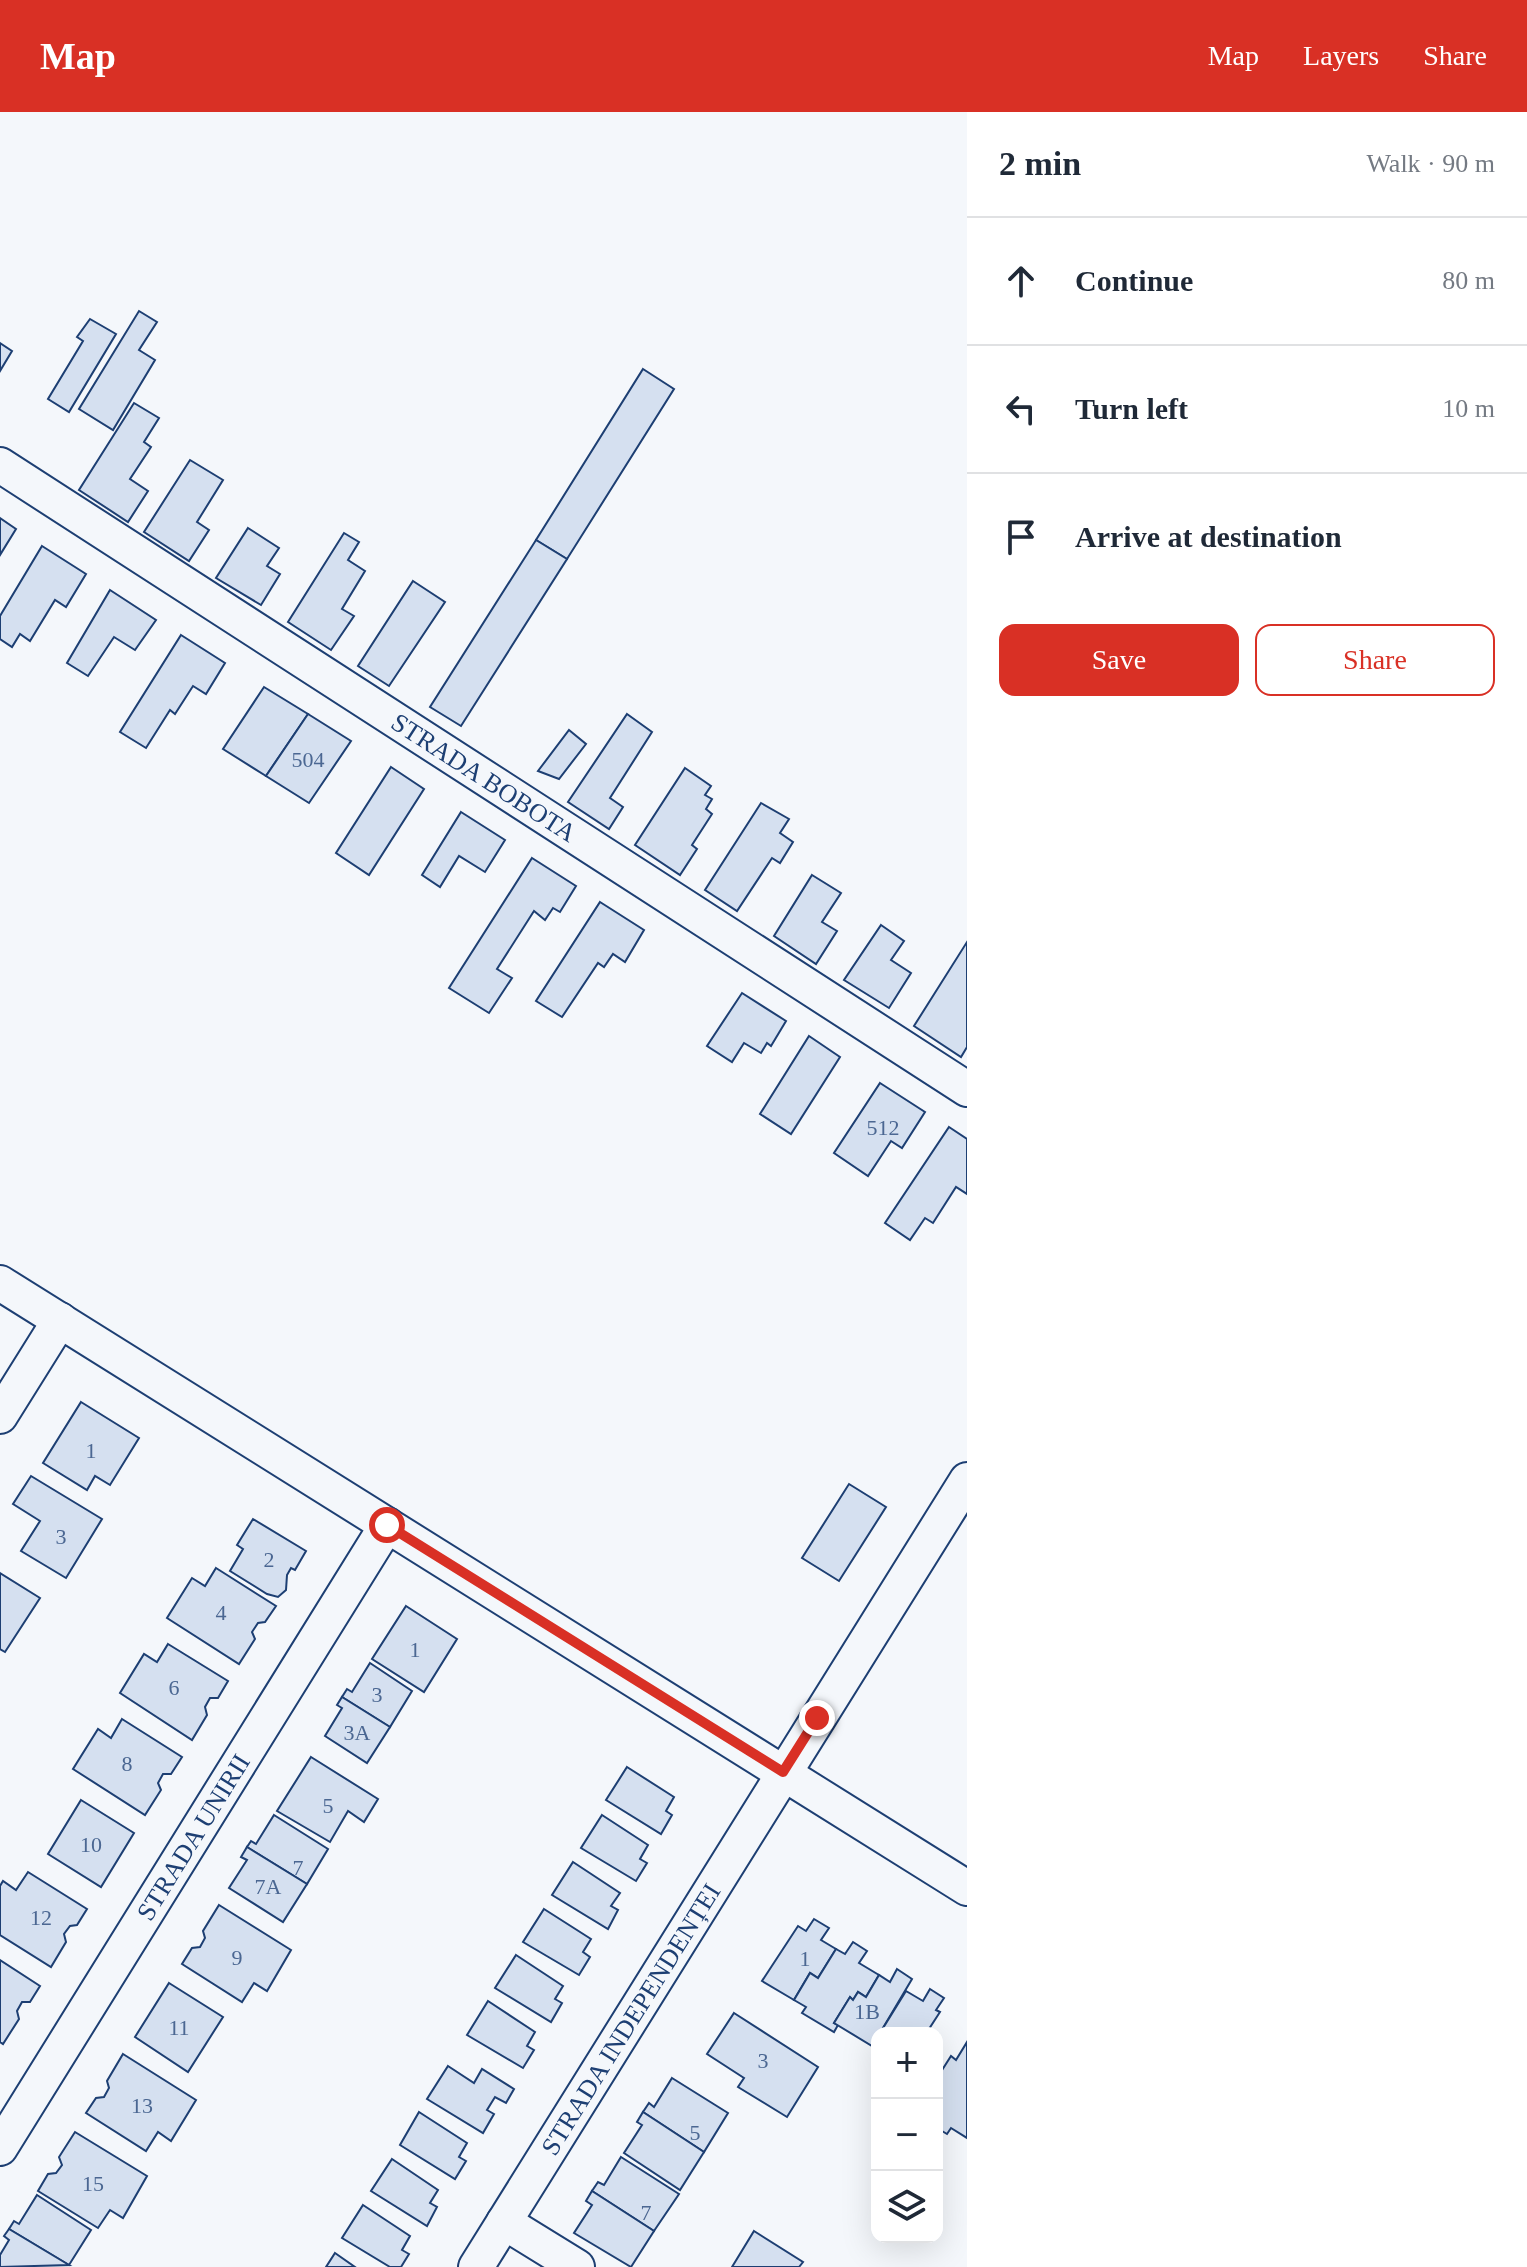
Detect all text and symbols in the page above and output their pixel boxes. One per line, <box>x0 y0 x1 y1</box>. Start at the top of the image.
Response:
text: Map <box>40 35 116 77</box>
text: Map <box>1208 40 1259 71</box>
text: Layers <box>1303 40 1379 71</box>
text: Share <box>1423 40 1487 71</box>
text: 2 min <box>999 145 1081 182</box>
text: Walk · 90 m <box>1366 149 1495 178</box>
icon: ahead <box>999 259 1043 303</box>
text: Continue <box>1075 264 1193 297</box>
text: 80 m <box>1442 266 1495 295</box>
icon: left <box>999 387 1043 431</box>
text: Turn left <box>1075 392 1188 425</box>
text: 10 m <box>1442 394 1495 423</box>
icon: arrive <box>999 515 1043 559</box>
text: Arrive at destination <box>1075 520 1342 553</box>
button: Save <box>999 624 1239 696</box>
button: Share <box>1255 624 1495 696</box>
street label: STRADA BOBOTA <box>386 707 582 848</box>
house number: 504 <box>292 747 325 772</box>
house number: 512 <box>867 1115 900 1140</box>
house number: 1 <box>86 1438 97 1463</box>
route start <box>369 1507 405 1543</box>
house number: 3 <box>56 1524 67 1549</box>
house number: 2 <box>264 1547 275 1572</box>
house number: 4 <box>216 1600 227 1625</box>
house number: 1 <box>410 1637 421 1662</box>
house number: 6 <box>169 1675 180 1700</box>
house number: 3 <box>372 1682 383 1707</box>
route end <box>799 1700 835 1736</box>
house number: 3A <box>344 1720 371 1745</box>
street label: STRADA UNIRII <box>131 1749 256 1925</box>
house number: 8 <box>122 1751 133 1776</box>
house number: 5 <box>323 1793 334 1818</box>
house number: 10 <box>80 1832 102 1857</box>
house number: 7 <box>293 1855 304 1880</box>
house number: 7A <box>255 1874 282 1899</box>
street label: STRADA INDEPENDENȚEI <box>535 1878 726 2160</box>
house number: 12 <box>30 1905 52 1930</box>
house number: 9 <box>232 1945 243 1970</box>
house number: 1 <box>800 1946 811 1971</box>
house number: 1B <box>854 1999 880 2024</box>
house number: 11 <box>168 2015 190 2040</box>
map controls <box>871 2027 943 2243</box>
button: + <box>871 2027 943 2099</box>
house number: 3 <box>758 2048 769 2073</box>
house number: 13 <box>131 2093 153 2118</box>
button: − <box>871 2099 943 2171</box>
house number: 5 <box>690 2120 701 2145</box>
house number: 15 <box>82 2171 104 2196</box>
button: layers <box>871 2171 943 2243</box>
house number: 7 <box>641 2200 652 2225</box>

